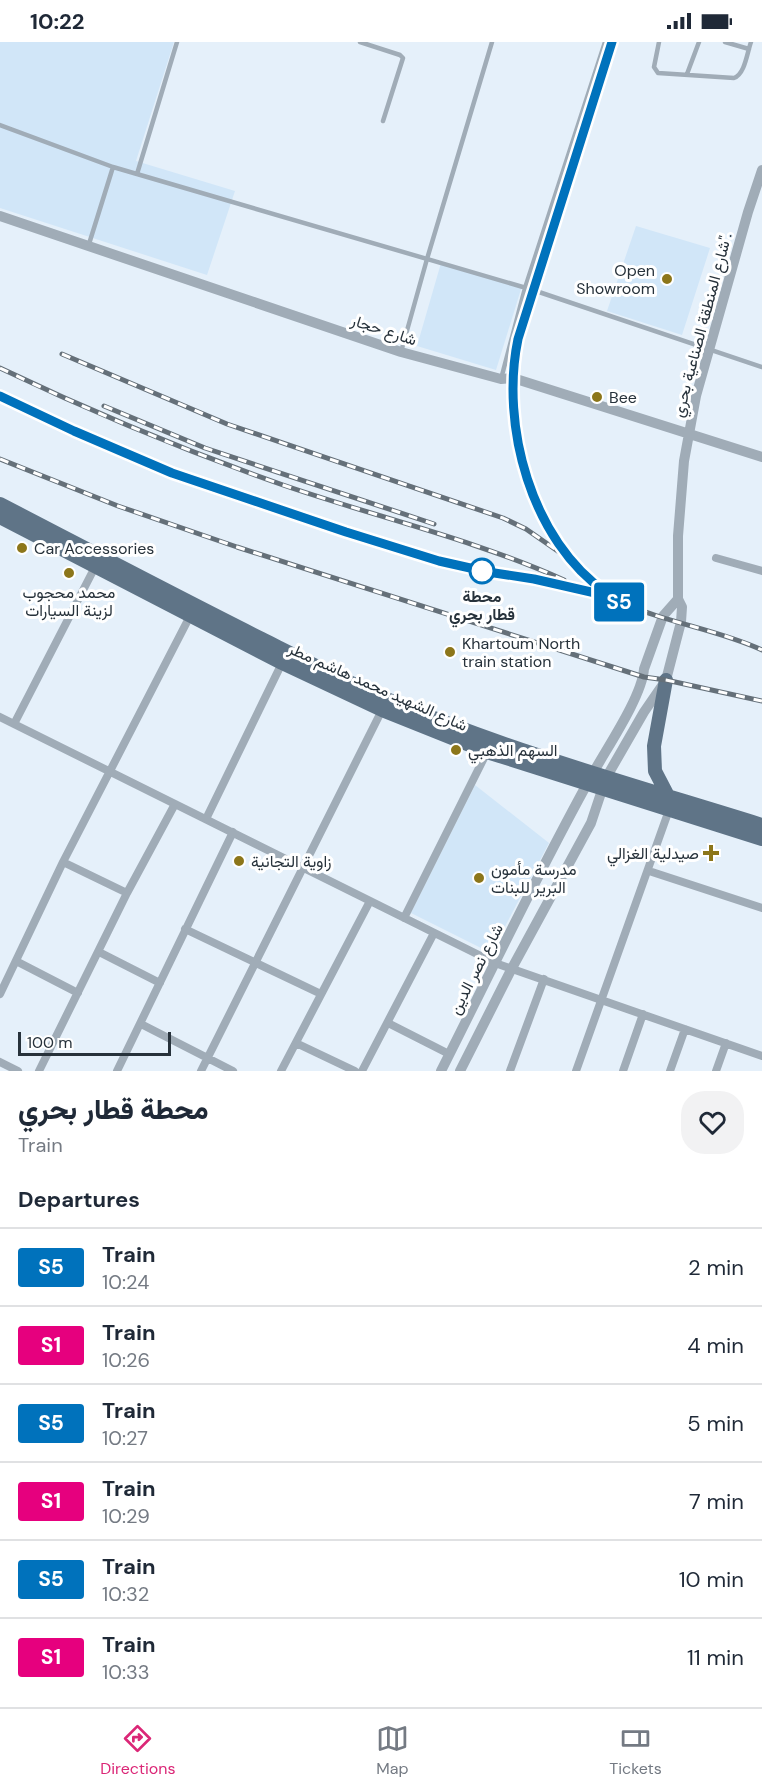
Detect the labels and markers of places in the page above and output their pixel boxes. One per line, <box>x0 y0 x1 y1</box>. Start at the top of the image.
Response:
place label: Open Showroom <box>576 260 655 299</box>
marker: Open Showroom <box>660 272 674 286</box>
place label: Bee <box>609 387 637 408</box>
marker: Bee <box>590 390 604 404</box>
place label: Car Accessories <box>34 538 154 559</box>
marker: Car Accessories <box>15 541 29 555</box>
marker: محطة قطار بحري <box>469 558 495 584</box>
marker: محمد محجوب لزينة السيارات <box>62 566 76 580</box>
place label: محمد محجوب لزينة السيارات <box>23 582 115 621</box>
place label: محطة قطار بحري <box>449 586 515 628</box>
place label: Khartoum North train station <box>462 633 580 672</box>
marker: Khartoum North train station <box>443 645 457 659</box>
place label: السهم الذهبي <box>468 740 558 764</box>
marker: السهم الذهبي <box>449 743 463 757</box>
place label: صيدلية الغزالي <box>607 843 699 867</box>
marker: صيدلية الغزالي <box>704 846 718 860</box>
place label: زاوية التجانية <box>251 851 332 872</box>
marker: زاوية التجانية <box>232 854 246 868</box>
place label: مدرسة مأمون البرير للبنات <box>491 859 577 898</box>
marker: مدرسة مأمون البرير للبنات <box>472 871 486 885</box>

